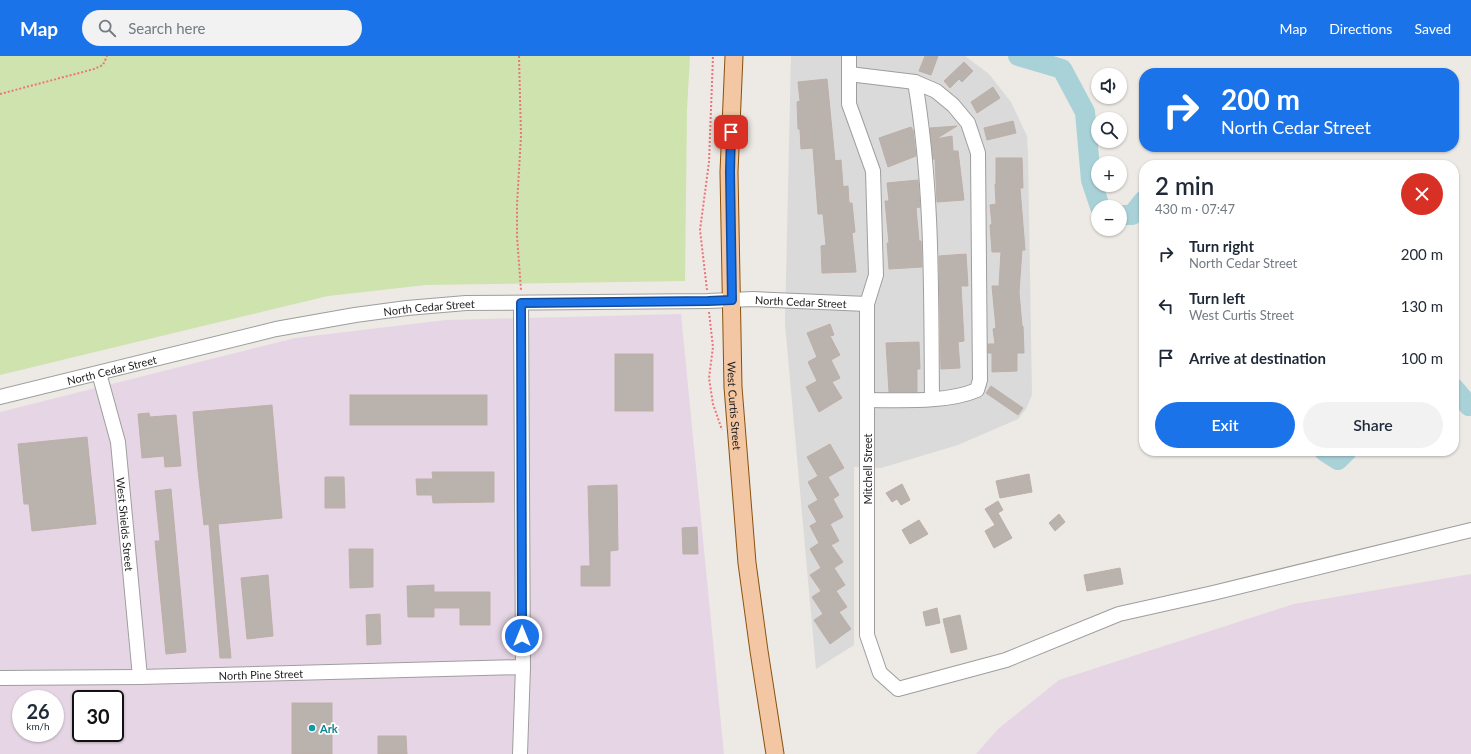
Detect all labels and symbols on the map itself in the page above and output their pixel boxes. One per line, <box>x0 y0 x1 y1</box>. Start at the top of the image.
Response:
pin <box>714 115 748 149</box>
street label: North Cedar Street <box>755 293 847 310</box>
street label: North Cedar Street <box>383 296 475 318</box>
street label: North Cedar Street <box>66 352 158 387</box>
street label: West Curtis Street <box>726 361 745 451</box>
street label: Mitchell Street <box>861 434 874 504</box>
street label: West Shields Street <box>115 477 137 572</box>
position arrow <box>501 615 543 657</box>
street label: North Pine Street <box>219 666 303 681</box>
speed limit sign: 30 <box>72 690 124 742</box>
place label: Ark <box>319 722 338 735</box>
marker: Ark <box>307 723 317 733</box>

